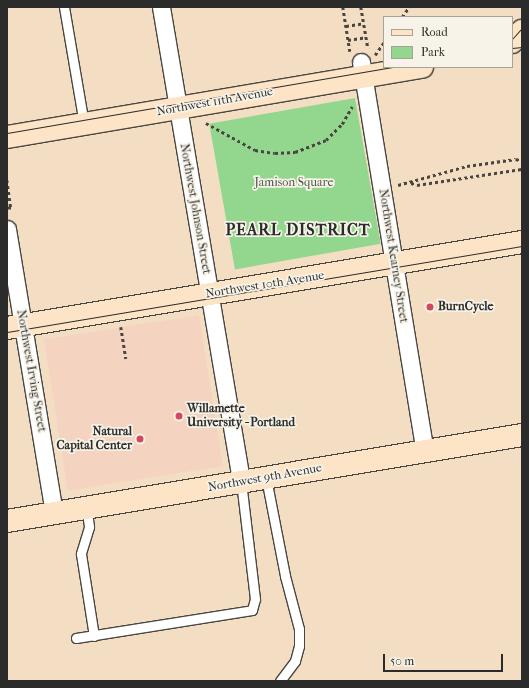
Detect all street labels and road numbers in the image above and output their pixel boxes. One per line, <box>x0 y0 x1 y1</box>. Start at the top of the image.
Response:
street label: Northwest 11th Avenue <box>156 85 274 119</box>
street label: Northwest Johnson Street <box>176 143 214 275</box>
street label: Northwest Kearney Street <box>375 188 411 324</box>
street label: Northwest 10th Avenue <box>205 269 325 301</box>
street label: Northwest Irving Street <box>13 309 49 433</box>
street label: Northwest 9th Avenue <box>207 461 323 495</box>

